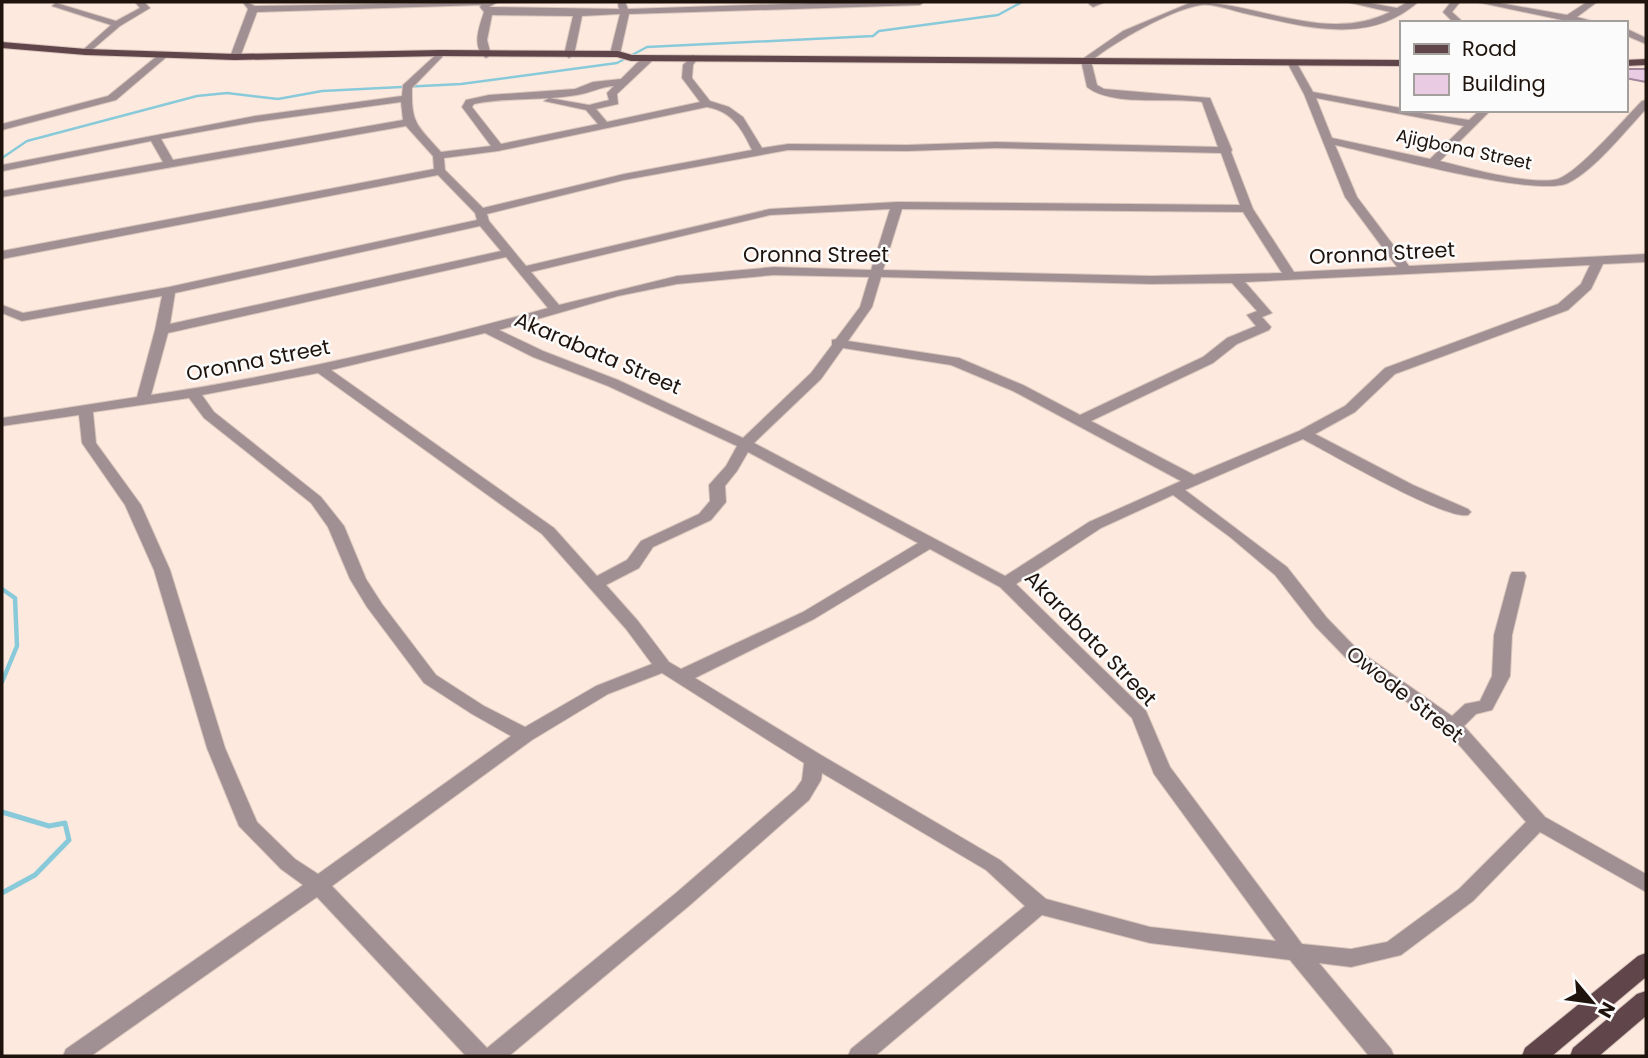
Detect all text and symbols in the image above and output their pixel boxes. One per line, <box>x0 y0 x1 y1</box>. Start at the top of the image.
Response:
legend <box>1400 21 1627 112</box>
text: Road <box>1462 34 1517 63</box>
text: Building <box>1462 69 1546 98</box>
street label: Ajigbona Street <box>1394 122 1534 176</box>
street label: Oronna Street <box>1308 235 1456 271</box>
street label: Oronna Street <box>743 240 889 269</box>
street label: Akarabata Street <box>510 305 686 401</box>
street label: Oronna Street <box>184 332 332 388</box>
street label: Akarabata Street <box>1019 564 1163 712</box>
street label: Owode Street <box>1340 639 1470 749</box>
north arrow <box>1557 967 1627 1037</box>
text: N <box>1591 997 1622 1023</box>

